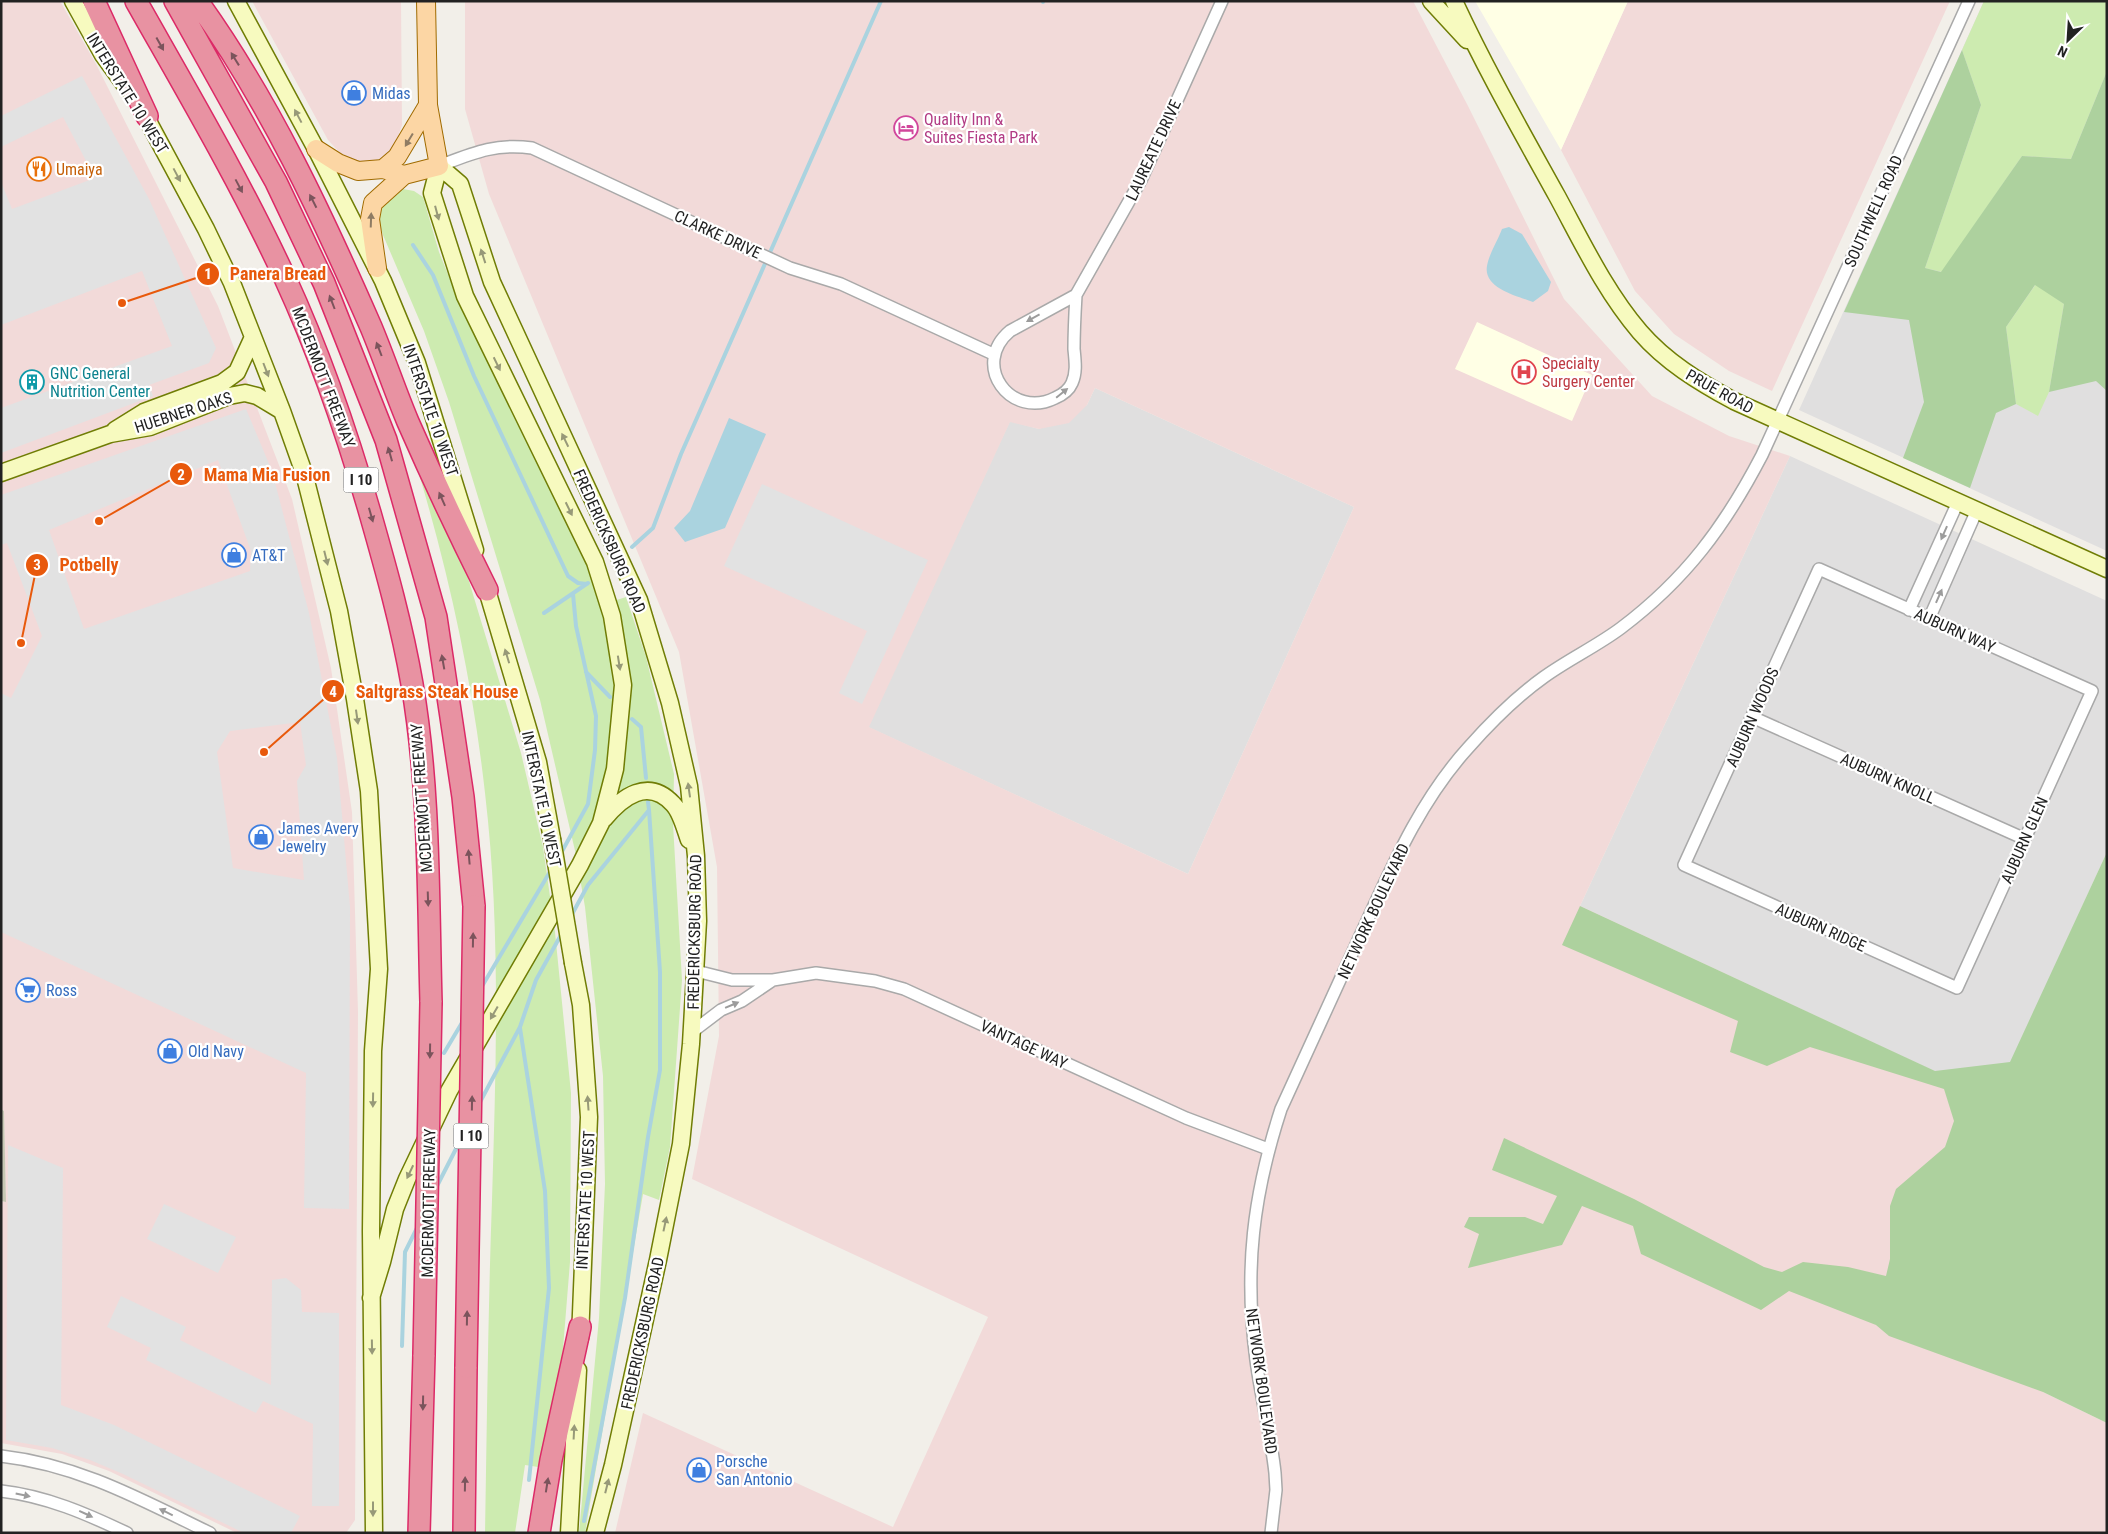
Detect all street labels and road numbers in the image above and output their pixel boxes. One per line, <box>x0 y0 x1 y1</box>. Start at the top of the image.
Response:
street label: INTERSTATE 10 WEST <box>83 29 172 157</box>
street label: LAUREATE DRIVE <box>1122 97 1185 204</box>
street label: SOUTHWELL ROAD <box>1840 152 1907 270</box>
street label: CLARKE DRIVE <box>671 206 764 263</box>
street label: MCDERMOTT FREEWAY <box>288 304 359 451</box>
street label: INTERSTATE 10 WEST <box>399 341 462 479</box>
street label: PRUE ROAD <box>1683 365 1757 418</box>
street label: HUEBNER OAKS <box>132 388 234 437</box>
street label: FREDERICKSBURG ROAD <box>569 466 650 616</box>
road number: I 10 <box>344 468 378 492</box>
street label: AUBURN WAY <box>1911 604 1999 657</box>
street label: AUBURN WOODS <box>1722 665 1783 770</box>
street label: MCDERMOTT FREEWAY <box>407 722 436 873</box>
street label: INTERSTATE 10 WEST <box>518 729 565 869</box>
street label: AUBURN KNOLL <box>1838 749 1938 808</box>
street label: AUBURN GLEN <box>1997 794 2052 886</box>
street label: NETWORK BOULEVARD <box>1334 840 1413 982</box>
street label: FREDERICKSBURG ROAD <box>684 854 705 1010</box>
street label: AUBURN RIDGE <box>1773 899 1869 956</box>
street label: VANTAGE WAY <box>977 1016 1071 1073</box>
road number: I 10 <box>454 1124 488 1148</box>
street label: MCDERMOTT FREEWAY <box>418 1128 439 1278</box>
street label: INTERSTATE 10 WEST <box>572 1130 599 1270</box>
street label: FREDERICKSBURG ROAD <box>617 1255 668 1411</box>
street label: NETWORK BOULEVARD <box>1242 1307 1281 1455</box>

